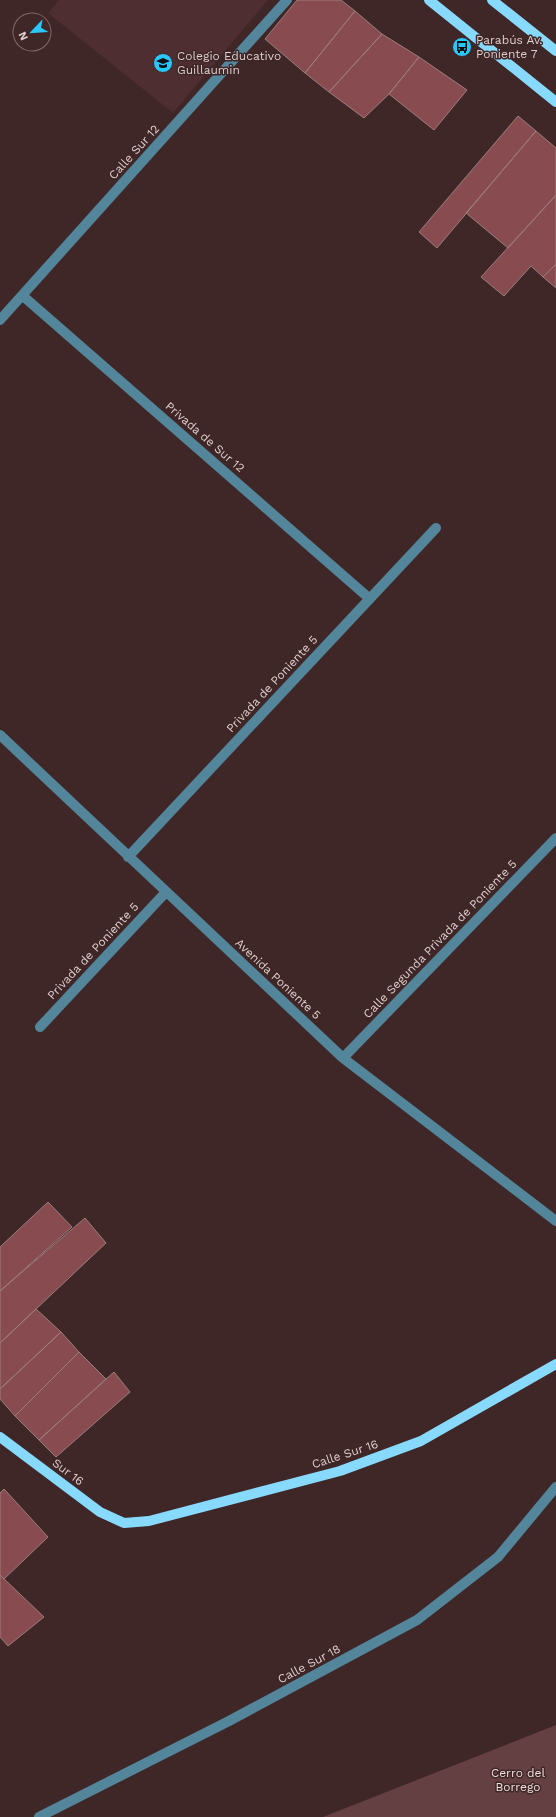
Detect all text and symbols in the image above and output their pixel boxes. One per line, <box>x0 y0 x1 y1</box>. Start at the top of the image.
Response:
north arrow <box>12 12 52 52</box>
text: N <box>16 30 31 42</box>
place label: Parabús Av. Poniente 7 <box>476 33 543 61</box>
bus stop icon: Parabús Av. Poniente 7 <box>451 36 473 58</box>
place label: Colegio Educativo Guillaumin <box>177 49 281 77</box>
school or university icon: Colegio Educativo Guillaumin <box>152 52 174 74</box>
street label: Calle Sur 12 <box>106 122 162 182</box>
street label: Privada de Sur 12 <box>163 399 247 475</box>
street label: Privada de Poniente 5 <box>223 633 321 735</box>
street label: Calle Segunda Privada de Poniente 5 <box>360 857 520 1021</box>
street label: Privada de Poniente 5 <box>44 900 142 1002</box>
street label: Avenida Poniente 5 <box>232 936 324 1022</box>
street label: Calle Sur 16 <box>310 1437 380 1471</box>
street label: Sur 16 <box>50 1456 86 1488</box>
street label: Calle Sur 18 <box>275 1642 343 1686</box>
park label: Cerro del Borrego <box>491 1766 545 1794</box>

